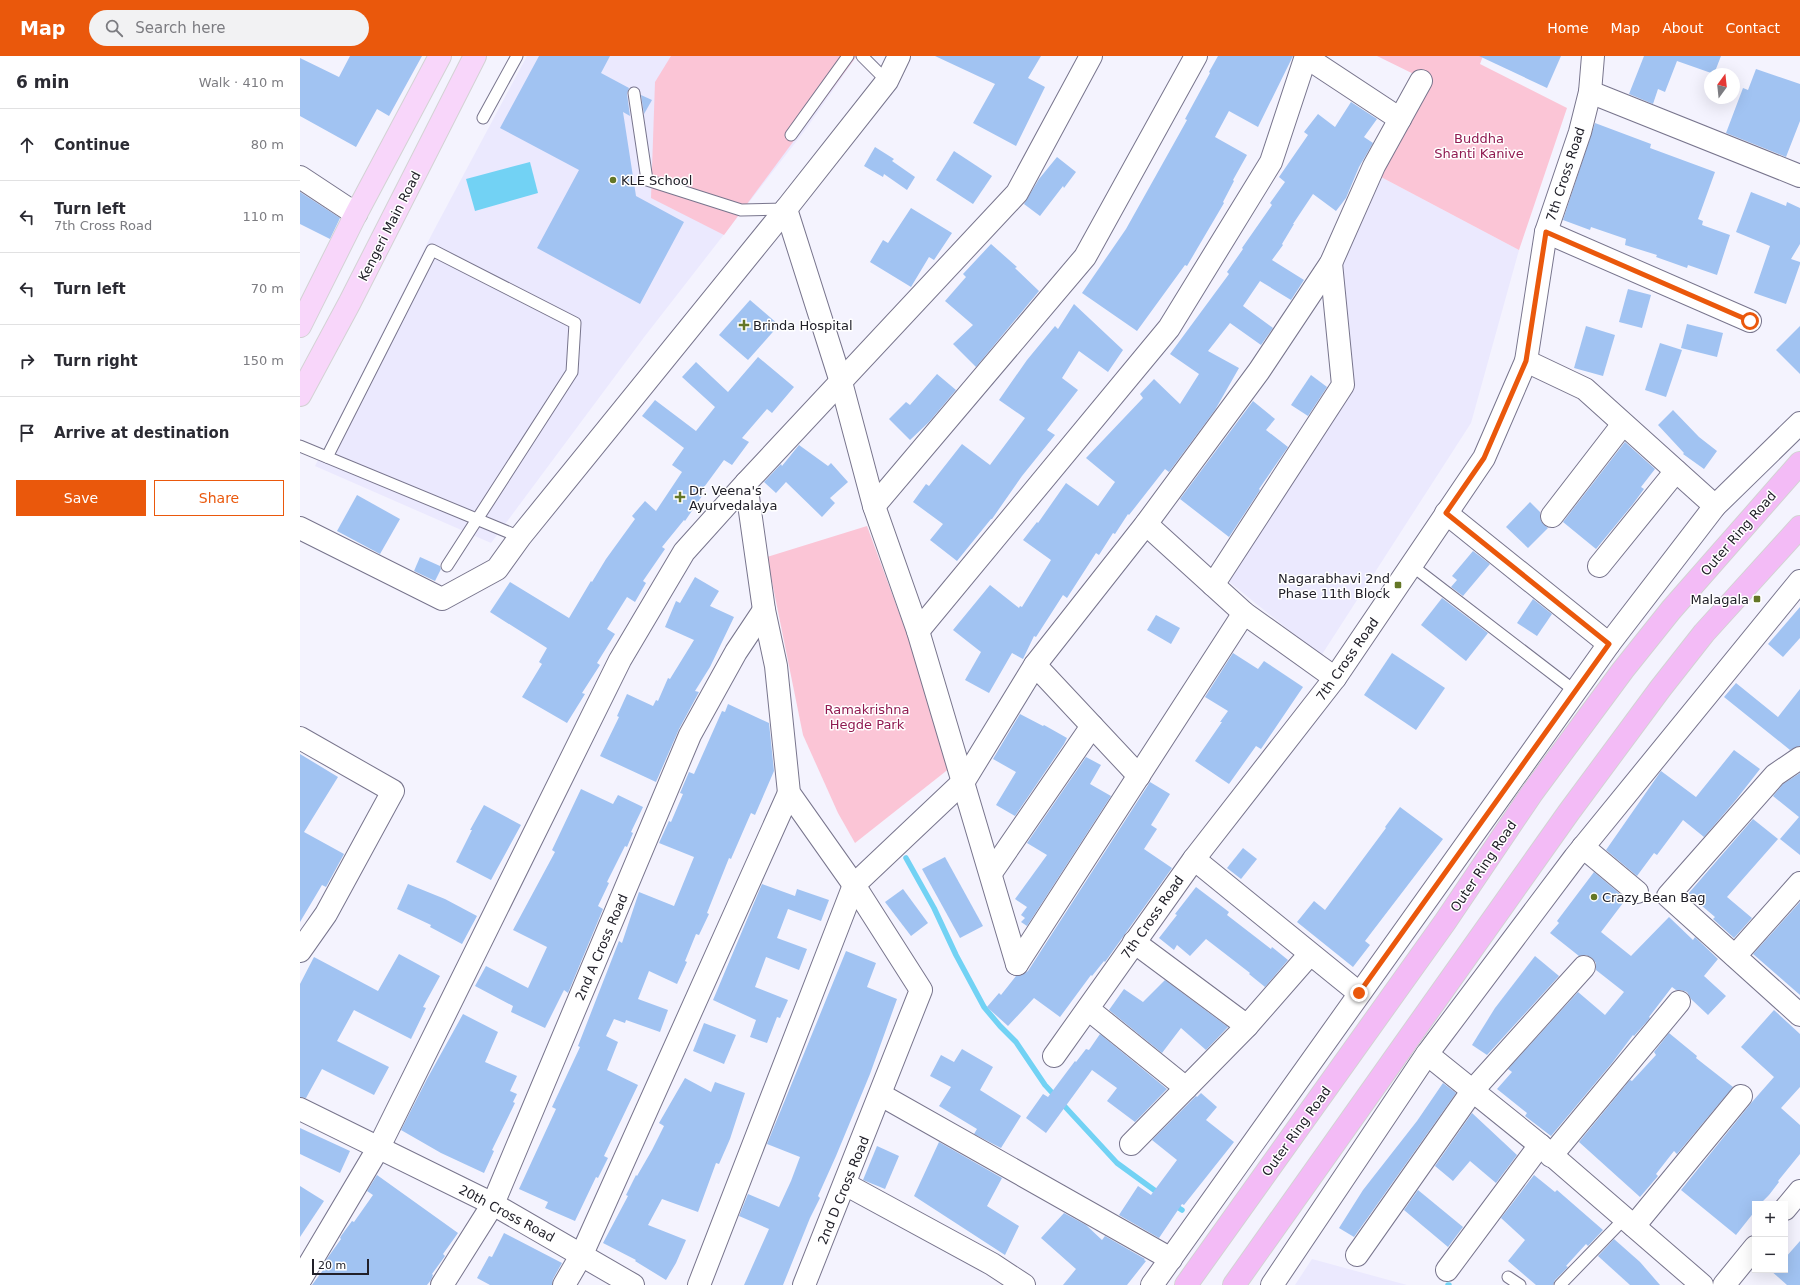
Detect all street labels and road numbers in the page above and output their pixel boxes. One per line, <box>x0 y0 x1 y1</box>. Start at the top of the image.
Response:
street label: 7th Cross Road <box>1543 125 1588 223</box>
street label: Kengeri Main Road <box>355 169 424 284</box>
street label: Outer Ring Road <box>1698 488 1779 579</box>
street label: 7th Cross Road <box>1313 615 1382 704</box>
street label: Outer Ring Road <box>1447 818 1520 915</box>
street label: 7th Cross Road <box>1118 873 1187 962</box>
street label: 2nd A Cross Road <box>572 892 631 1003</box>
street label: Outer Ring Road <box>1259 1084 1334 1179</box>
street label: 2nd D Cross Road <box>815 1134 872 1247</box>
street label: 20th Cross Road <box>456 1182 557 1245</box>

